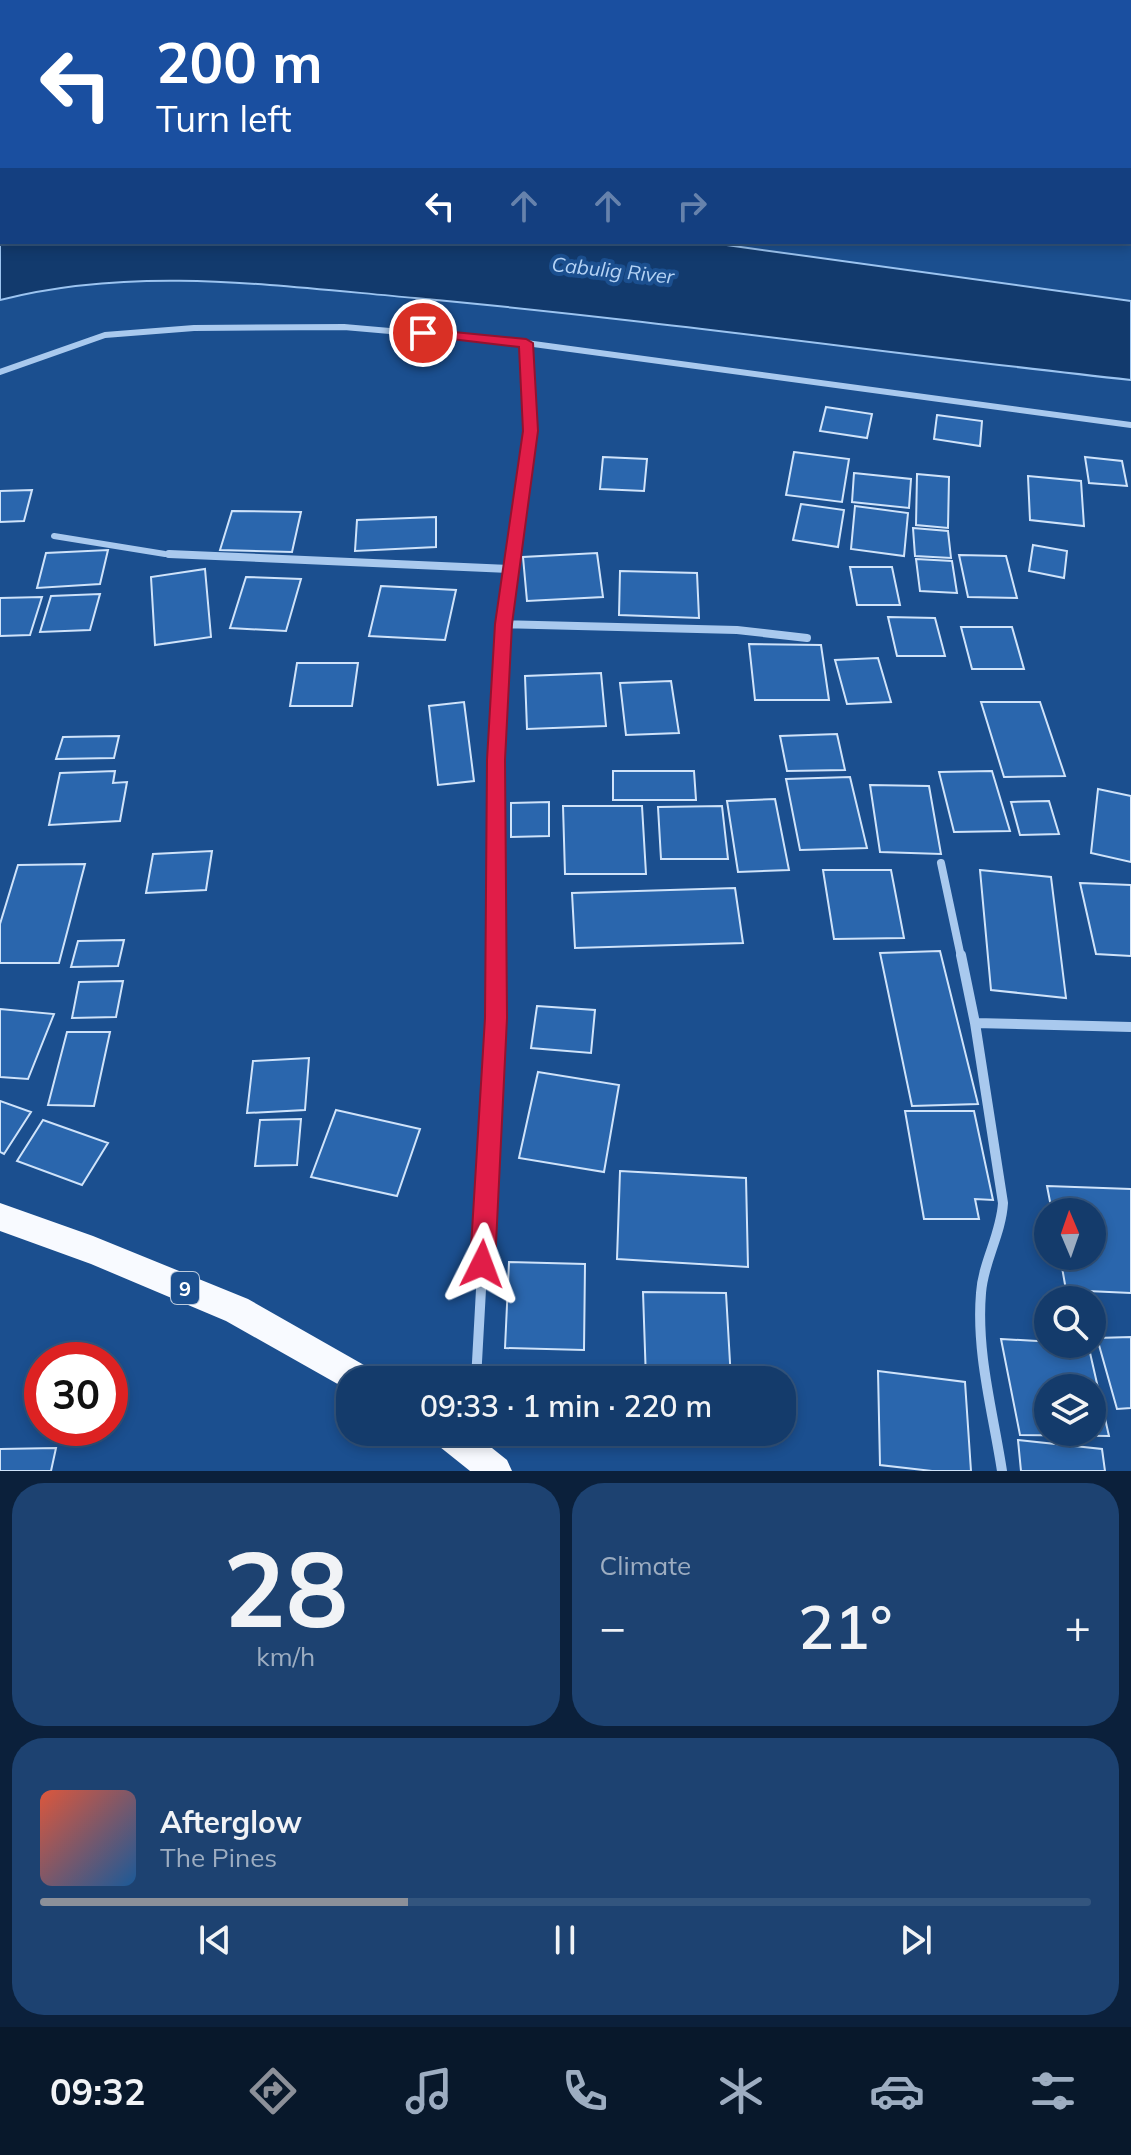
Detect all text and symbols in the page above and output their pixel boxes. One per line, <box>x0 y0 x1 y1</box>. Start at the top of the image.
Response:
text: 200 m <box>156 27 323 97</box>
icon: left <box>24 32 128 136</box>
text: Turn left <box>156 96 292 141</box>
icon: left <box>418 184 462 228</box>
icon: ahead <box>502 184 546 228</box>
icon: ahead <box>586 184 630 228</box>
icon: right <box>670 184 714 228</box>
water label: Cabulig River <box>551 251 676 289</box>
pin <box>389 299 457 367</box>
icon: arrive <box>401 311 445 355</box>
north arrow <box>1034 1198 1106 1270</box>
map controls <box>1034 1198 1106 1446</box>
position arrow <box>440 1222 524 1306</box>
road number: 9 <box>171 1272 199 1304</box>
button: search <box>1034 1286 1106 1358</box>
speed limit sign: 30 <box>24 1342 128 1446</box>
button: layers <box>1034 1374 1106 1446</box>
text: 09:33 · 1 min · 220 m <box>420 1387 712 1425</box>
text: 28 <box>223 1522 348 1653</box>
text: Climate <box>600 1549 691 1582</box>
text: 21° <box>798 1589 893 1664</box>
text: − <box>600 1599 626 1654</box>
text: + <box>1065 1599 1091 1654</box>
text: km/h <box>256 1640 315 1673</box>
text: Afterglow <box>160 1803 302 1841</box>
text: The Pines <box>160 1841 277 1874</box>
icon: previous <box>193 1918 237 1962</box>
icon: pause <box>543 1918 587 1962</box>
icon: next <box>894 1918 938 1962</box>
icon: directions <box>245 2063 301 2119</box>
icon: music <box>401 2063 457 2119</box>
icon: phone <box>557 2063 613 2119</box>
icon: climate <box>713 2063 769 2119</box>
icon: car <box>869 2063 925 2119</box>
icon: filters <box>1025 2063 1081 2119</box>
text: 09:32 <box>50 2069 145 2114</box>

